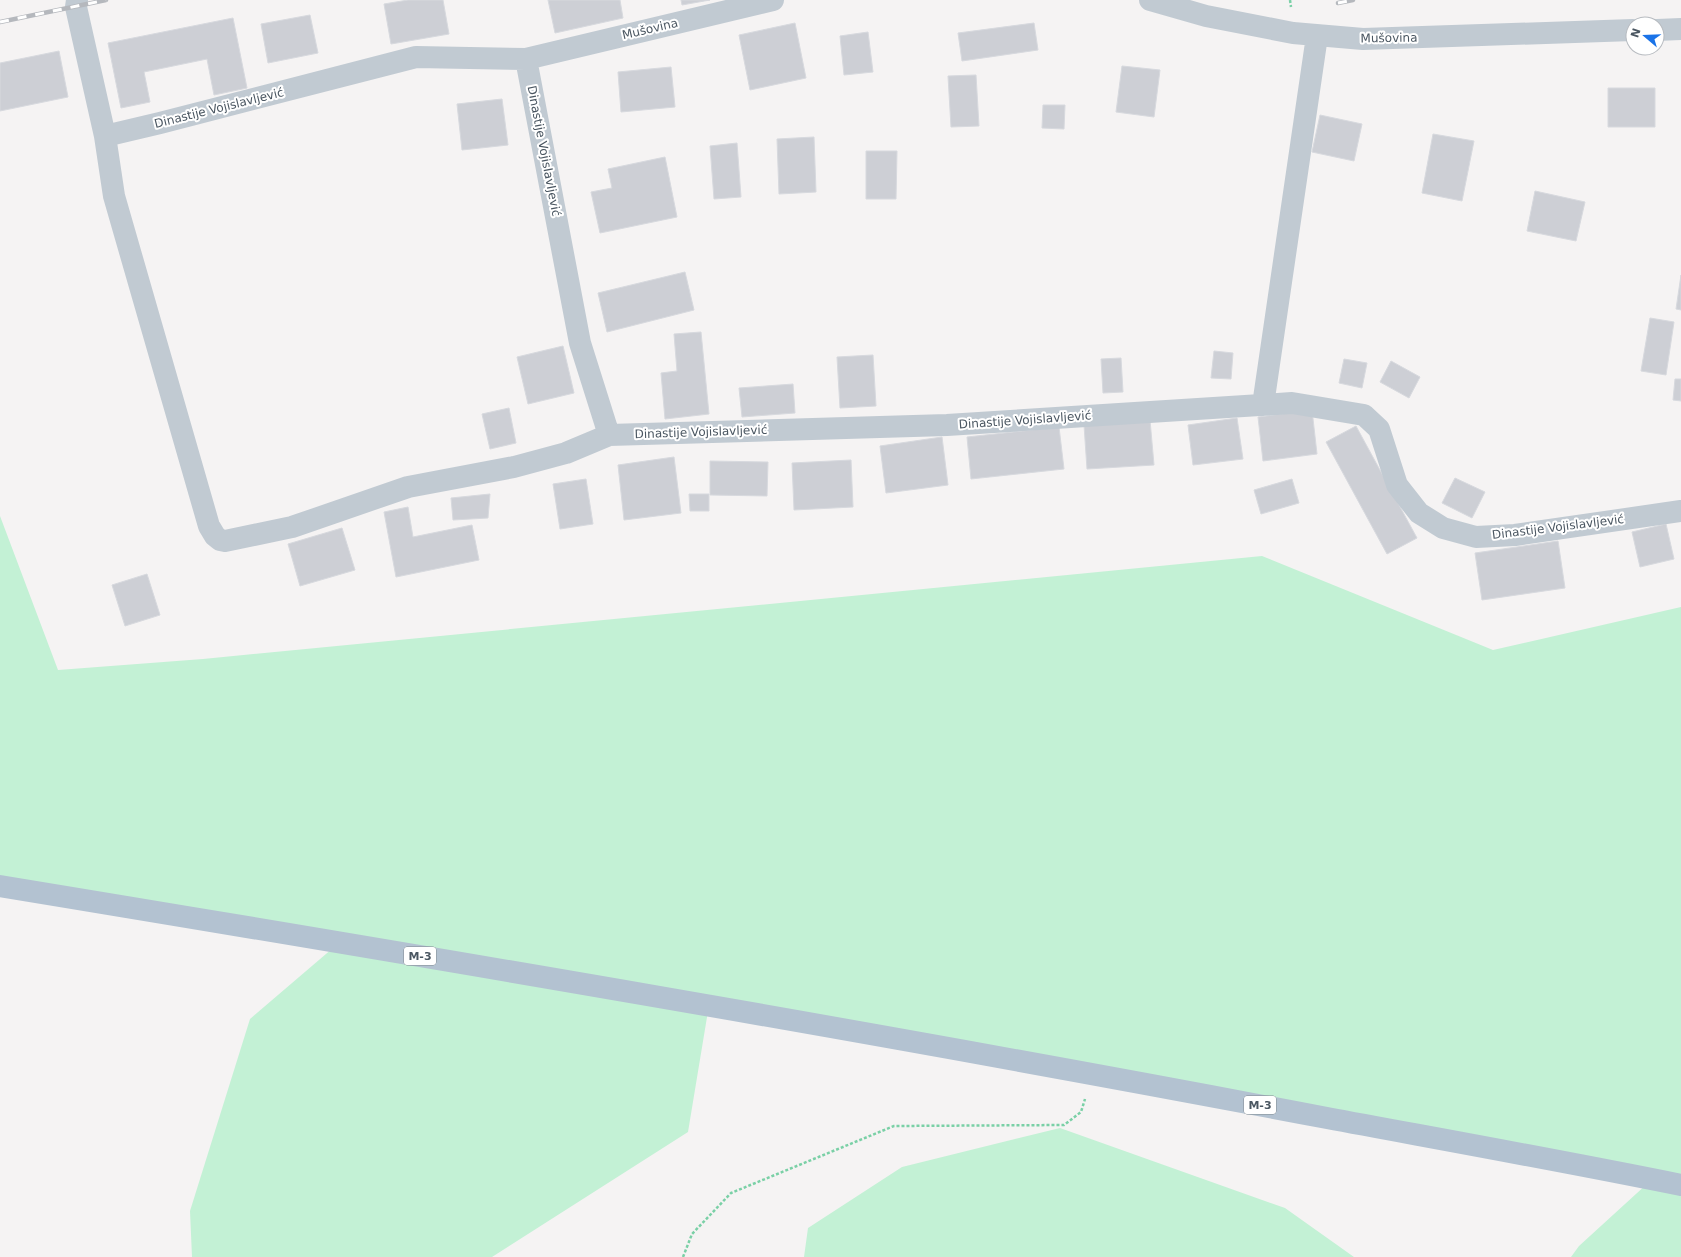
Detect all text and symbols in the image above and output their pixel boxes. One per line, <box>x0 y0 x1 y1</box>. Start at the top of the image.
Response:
street label: Mušovina <box>621 16 679 42</box>
north arrow <box>1625 16 1665 56</box>
text: N <box>1628 26 1644 39</box>
street label: Mušovina <box>1360 31 1418 45</box>
street label: Dinastije Vojislavljević <box>524 84 564 218</box>
street label: Dinastije Vojislavljević <box>153 85 285 131</box>
street label: Dinastije Vojislavljević <box>958 408 1092 432</box>
street label: Dinastije Vojislavljević <box>634 423 768 441</box>
street label: Dinastije Vojislavljević <box>1491 512 1625 542</box>
road number: M-3 <box>404 947 436 965</box>
road number: M-3 <box>1244 1096 1276 1114</box>

